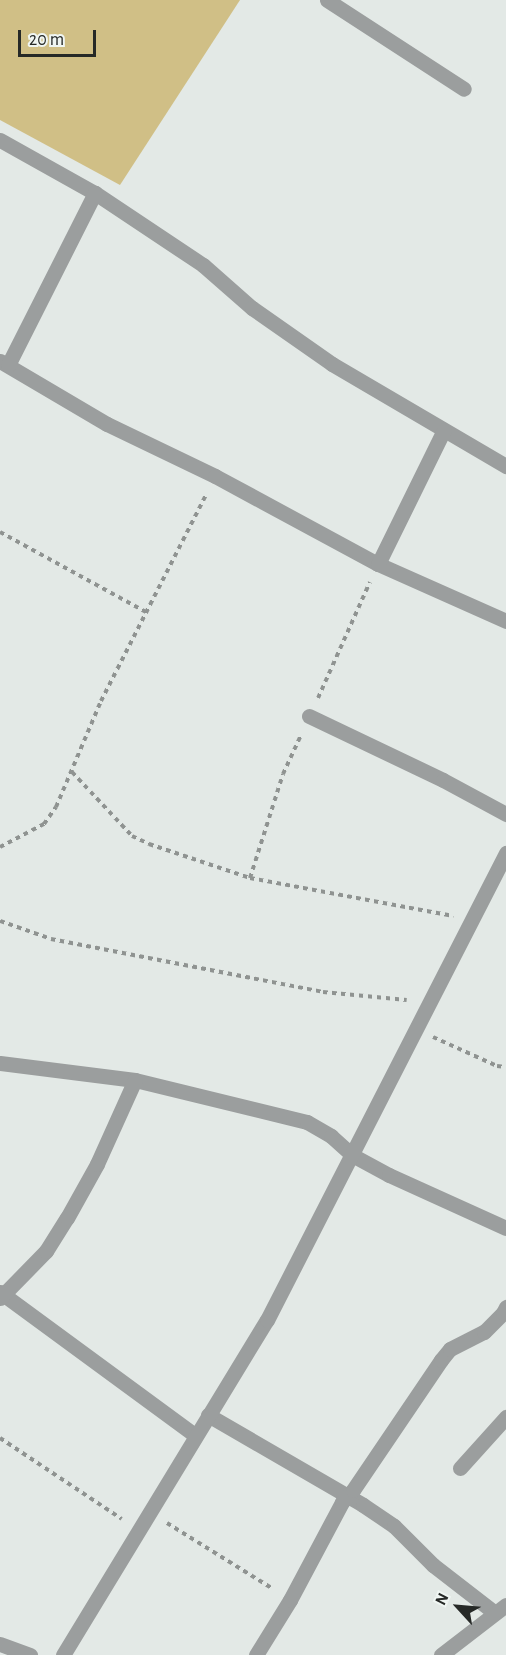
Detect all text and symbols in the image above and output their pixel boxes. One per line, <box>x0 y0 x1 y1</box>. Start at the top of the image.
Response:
scale bar <box>21 18 99 56</box>
text: 20 m <box>29 31 64 49</box>
north arrow <box>428 1577 488 1637</box>
text: N <box>432 1591 451 1608</box>

